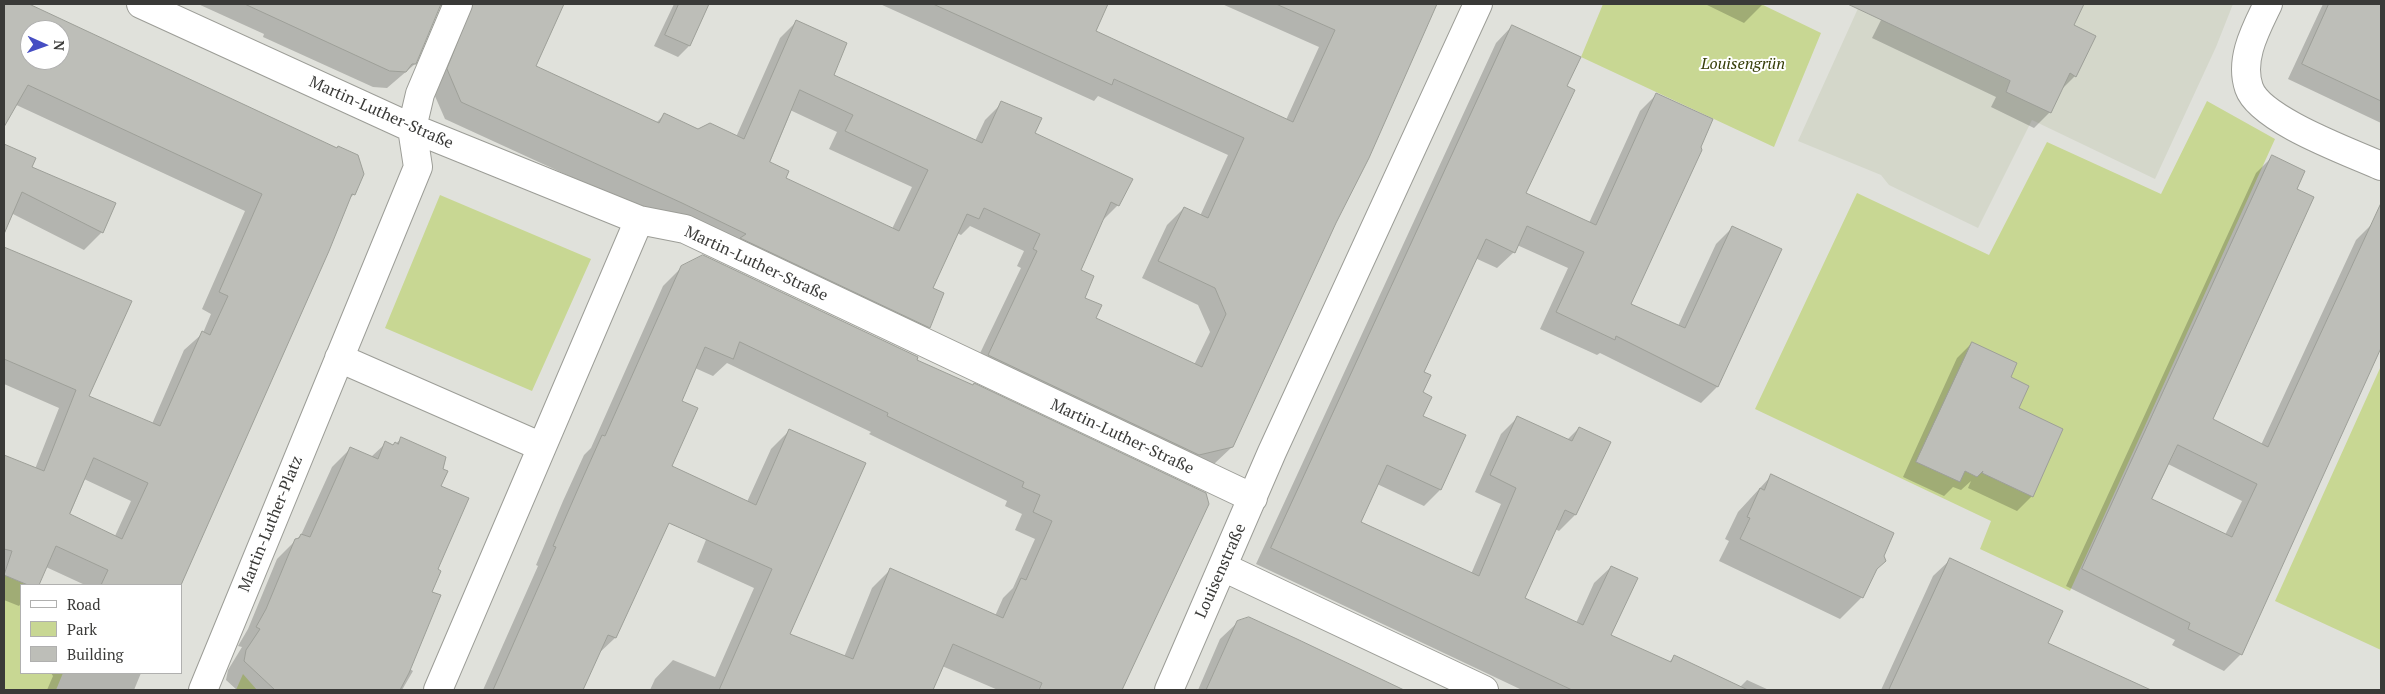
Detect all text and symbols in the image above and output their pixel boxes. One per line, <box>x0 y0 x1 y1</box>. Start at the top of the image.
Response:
north arrow <box>20 20 70 70</box>
text: N <box>50 40 69 51</box>
park label: Louisengrün <box>1701 54 1785 74</box>
street label: Martin-Luther-Straße <box>306 73 456 153</box>
street label: Martin-Luther-Straße <box>681 222 831 306</box>
street label: Martin-Luther-Straße <box>1047 395 1197 479</box>
street label: Martin-Luther-Platz <box>235 453 307 595</box>
street label: Louisenstraße <box>1192 521 1250 621</box>
legend <box>20 584 182 674</box>
text: Road <box>67 594 100 614</box>
text: Park <box>67 619 97 639</box>
text: Building <box>67 644 124 664</box>

